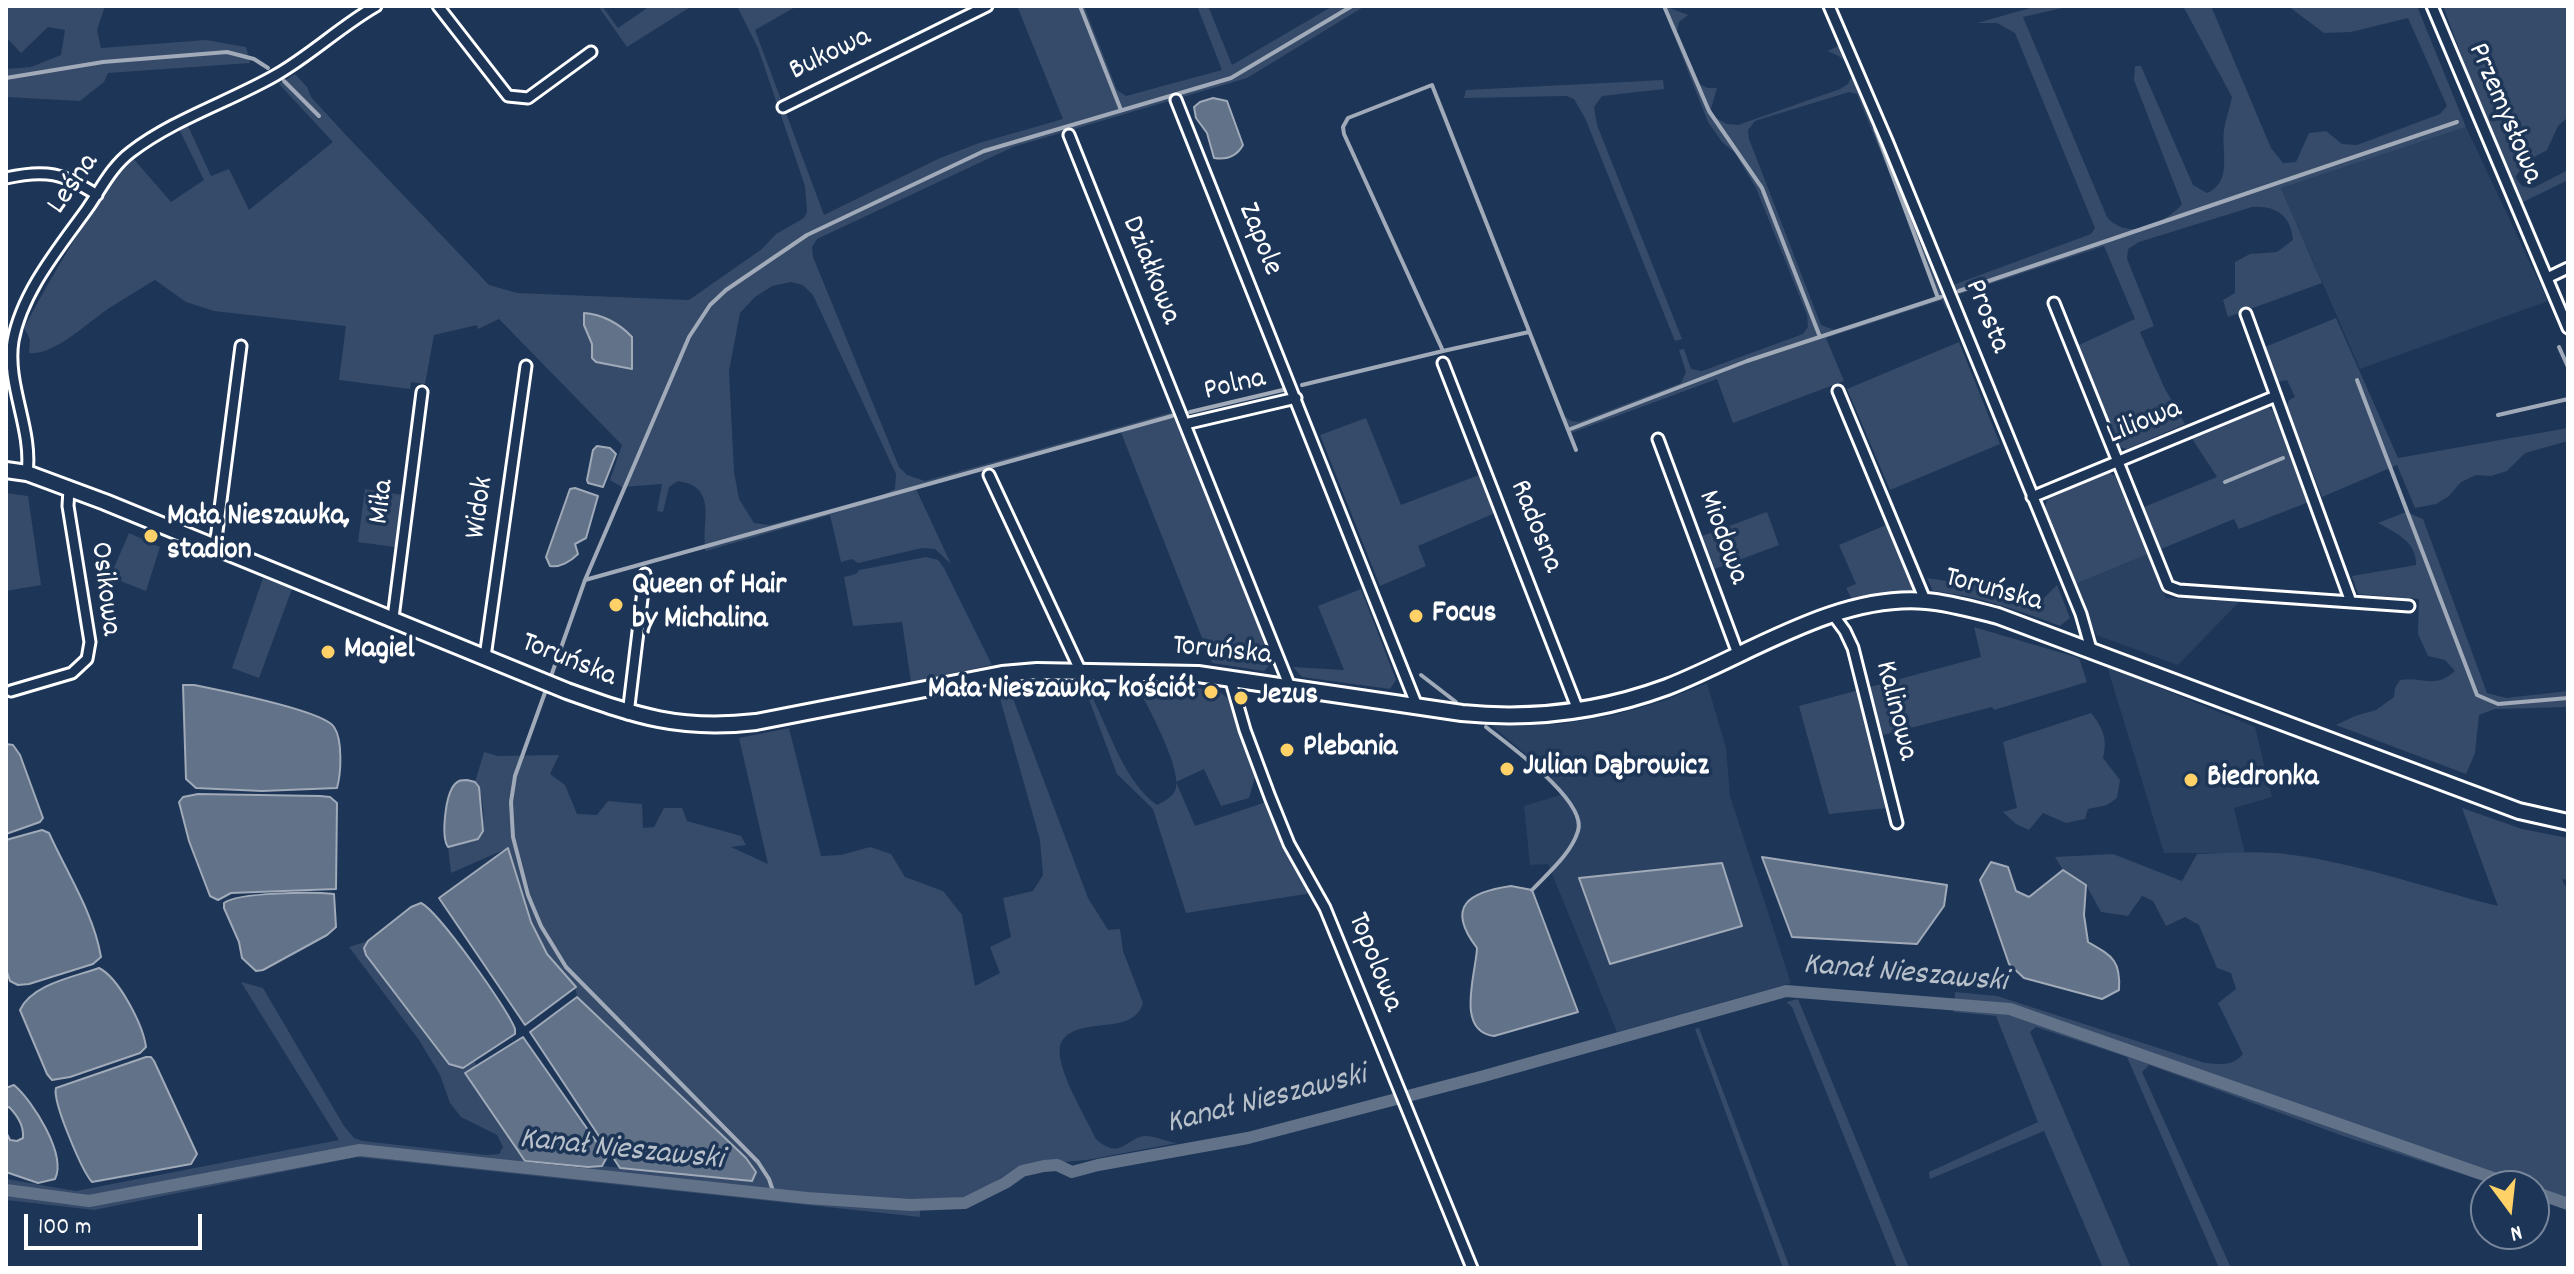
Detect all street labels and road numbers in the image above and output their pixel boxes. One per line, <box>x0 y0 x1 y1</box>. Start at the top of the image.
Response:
street label: Bukowa <box>784 21 878 91</box>
street label: Przemysłowa <box>2457 38 2549 190</box>
street label: Leśna <box>41 147 109 223</box>
street label: Zapole <box>1227 199 1289 281</box>
street label: Działkowa <box>1111 212 1187 330</box>
street label: Prosta <box>1954 275 2016 359</box>
street label: Polna <box>1201 362 1269 412</box>
street label: Liliowa <box>2103 393 2187 455</box>
street label: Widok <box>460 475 504 541</box>
street label: Radosna <box>1499 475 1569 579</box>
street label: Miła <box>363 478 405 526</box>
street label: Miodowa <box>1687 486 1755 590</box>
street label: Osikowa <box>79 540 127 638</box>
street label: Toruńska <box>1940 562 2046 622</box>
street label: Toruńska <box>515 627 621 697</box>
street label: Toruńska <box>1171 630 1273 676</box>
street label: Kalinowa <box>1864 658 1924 764</box>
street label: Topolowa <box>1337 908 1409 1018</box>

